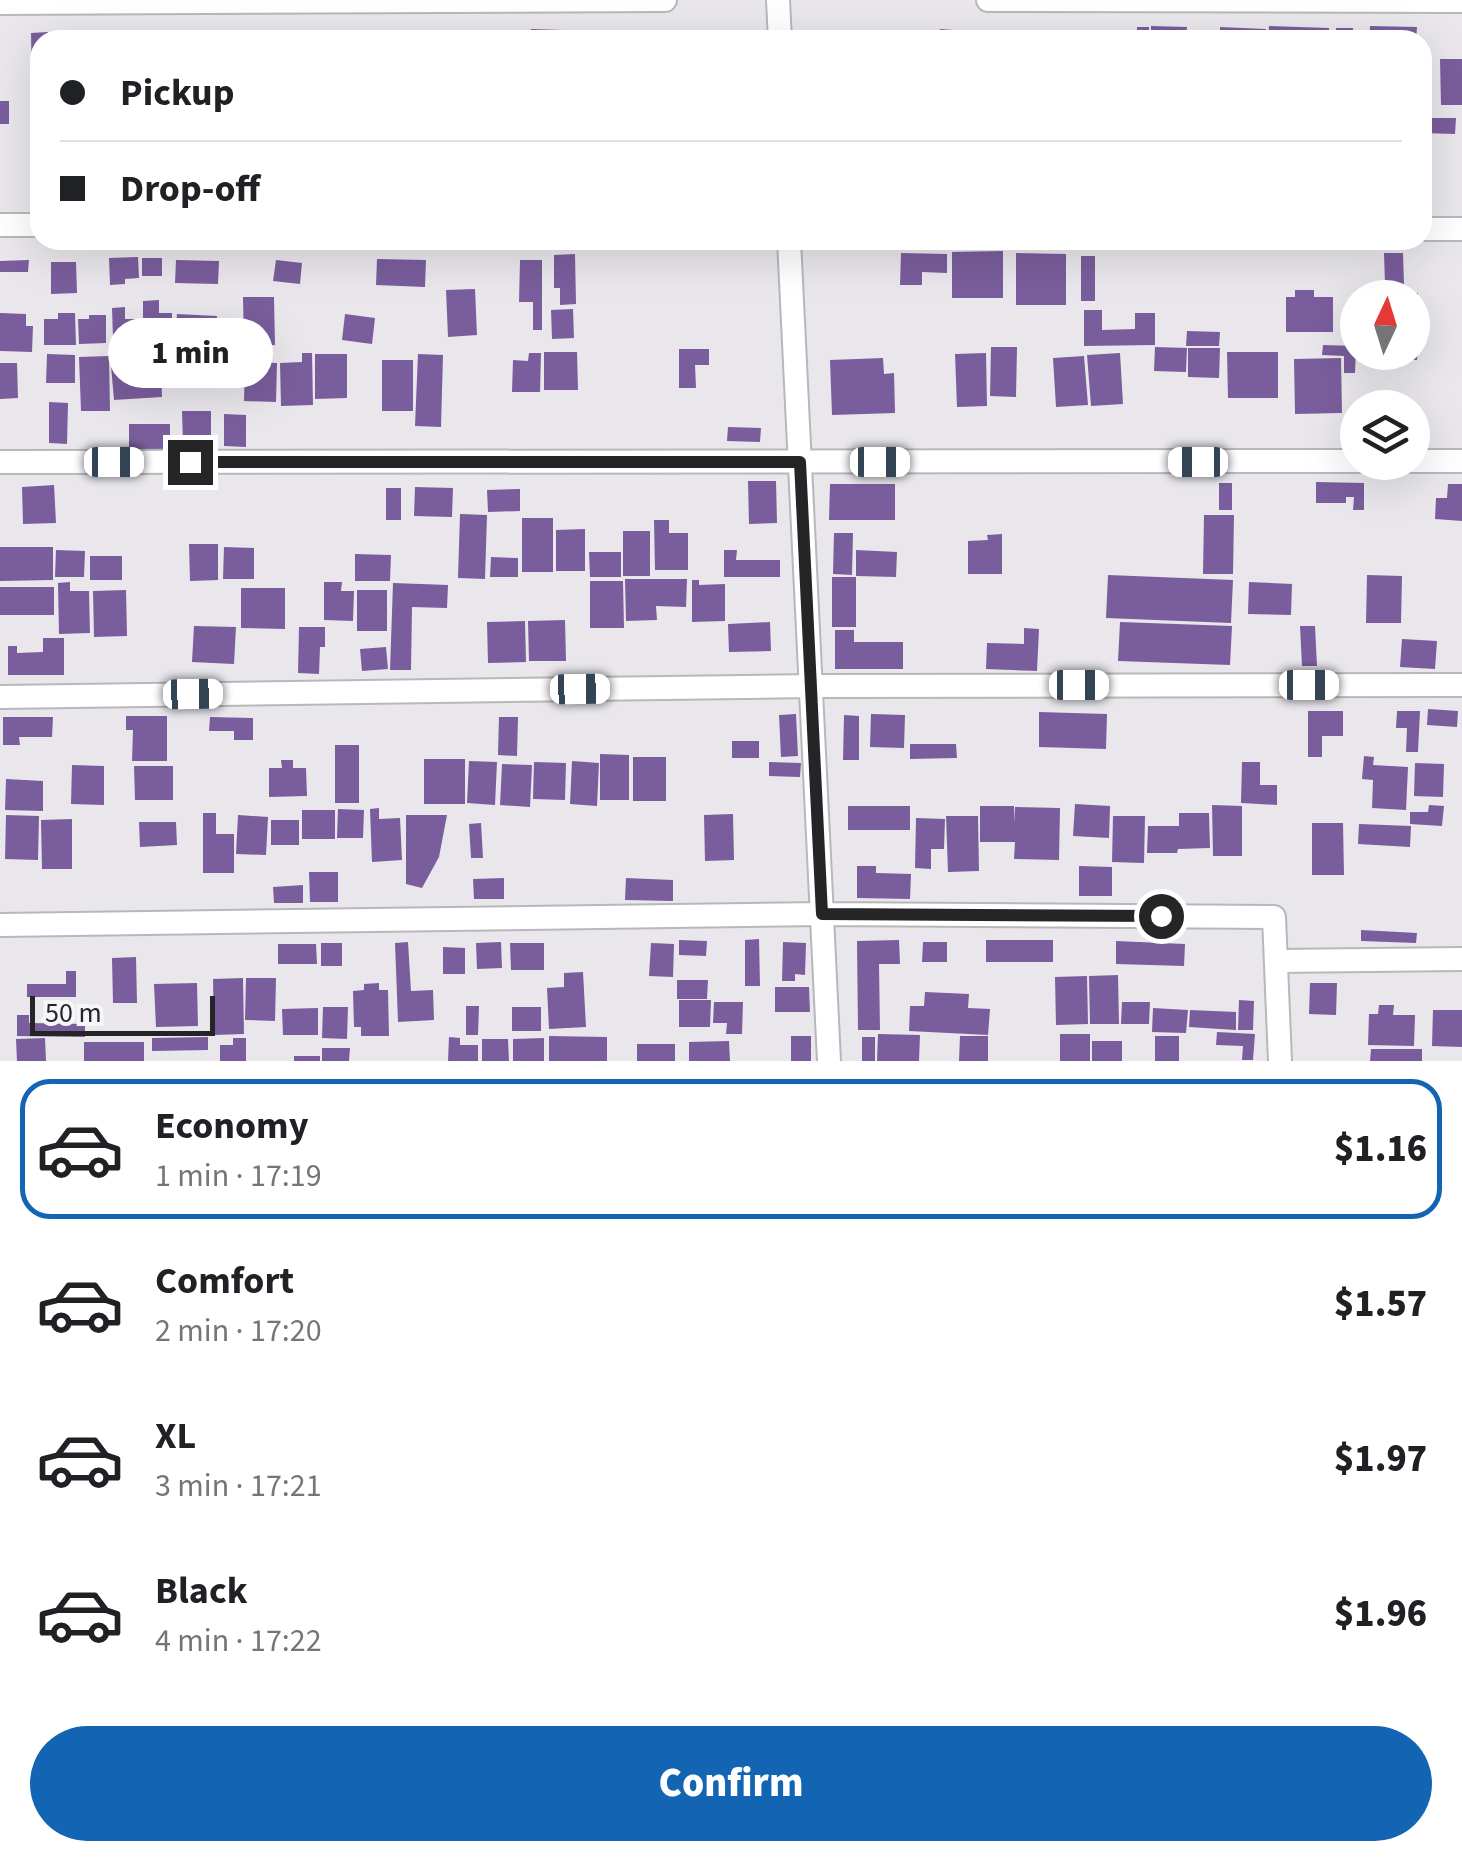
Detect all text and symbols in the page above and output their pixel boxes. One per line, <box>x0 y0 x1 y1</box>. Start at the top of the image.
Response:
text: Pickup <box>120 66 234 120</box>
text: Drop-off <box>120 162 260 216</box>
north arrow <box>1340 280 1430 370</box>
map controls <box>1340 280 1430 480</box>
callout: 1 min <box>108 317 272 387</box>
text: 1 min <box>151 330 230 376</box>
button: layers <box>1340 390 1430 480</box>
route end <box>168 440 213 485</box>
car <box>84 447 144 477</box>
car <box>850 447 910 477</box>
car <box>1168 447 1228 477</box>
car <box>1049 670 1109 700</box>
car <box>1279 670 1339 700</box>
car <box>550 673 610 705</box>
car <box>163 678 223 710</box>
route start <box>1139 894 1184 939</box>
scale bar <box>30 991 215 1036</box>
text: 50 m <box>45 993 102 1033</box>
text: Economy <box>155 1099 308 1153</box>
icon: car <box>35 1104 125 1194</box>
text: $1.16 <box>1334 1122 1427 1176</box>
text: 1 min · 17:19 <box>155 1153 322 1199</box>
text: Comfort <box>155 1254 294 1308</box>
icon: car <box>35 1259 125 1349</box>
text: $1.57 <box>1334 1277 1427 1331</box>
text: 2 min · 17:20 <box>155 1308 322 1354</box>
text: XL <box>155 1409 196 1463</box>
icon: car <box>35 1414 125 1504</box>
text: $1.97 <box>1334 1432 1427 1486</box>
text: 3 min · 17:21 <box>155 1463 322 1509</box>
text: Black <box>155 1564 248 1618</box>
icon: car <box>35 1569 125 1659</box>
text: $1.96 <box>1334 1587 1427 1641</box>
text: 4 min · 17:22 <box>155 1618 322 1664</box>
button: Confirm <box>30 1726 1432 1841</box>

